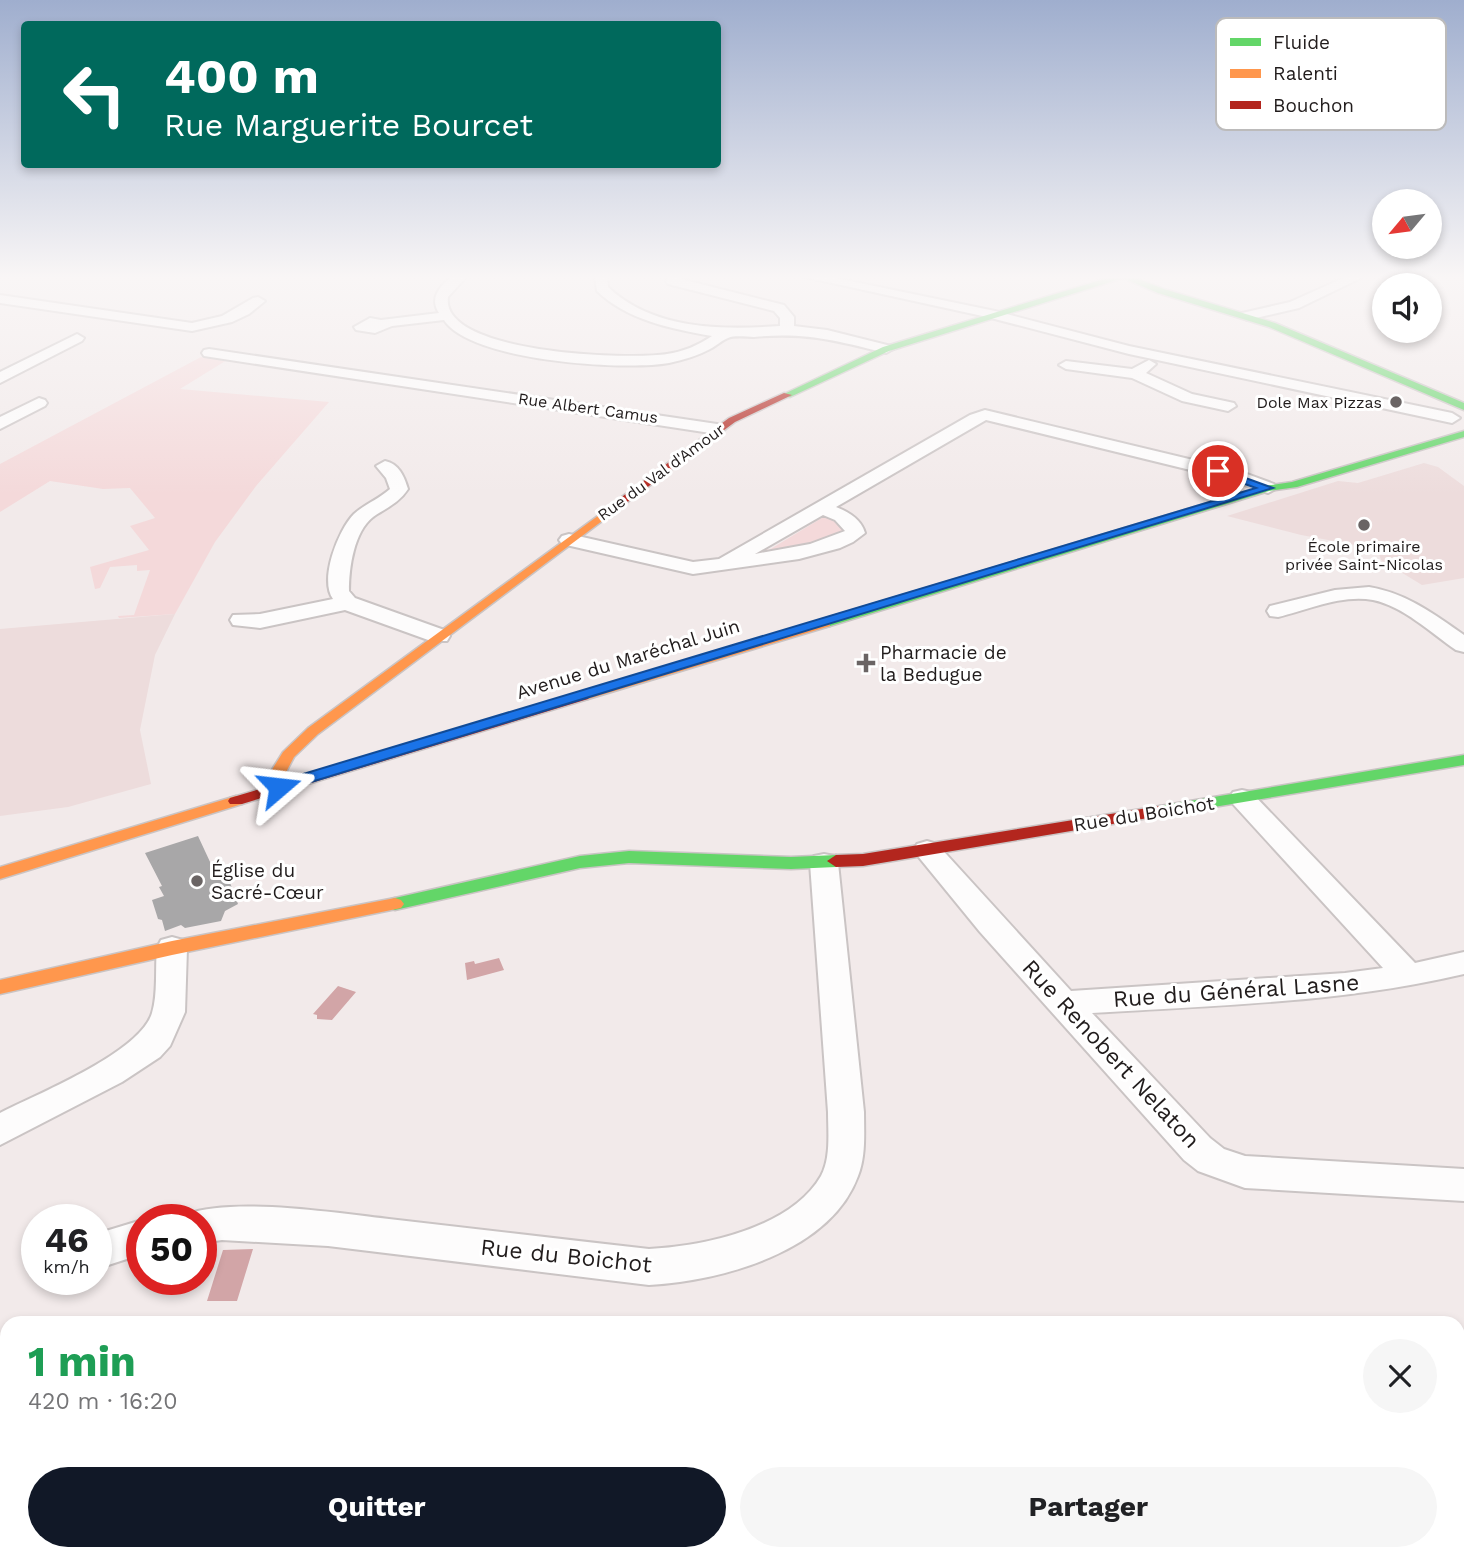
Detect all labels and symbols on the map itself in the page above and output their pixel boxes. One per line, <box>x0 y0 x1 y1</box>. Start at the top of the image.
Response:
legend <box>1216 18 1446 130</box>
text: Fluide <box>1273 31 1330 54</box>
text: Ralenti <box>1273 62 1338 85</box>
text: Bouchon <box>1273 94 1354 117</box>
north arrow <box>1372 189 1442 259</box>
street label: Rue Albert Camus <box>517 389 659 427</box>
place label: Dole Max Pizzas <box>1256 393 1382 412</box>
marker: Dole Max Pizzas <box>1388 394 1404 410</box>
street label: Rue du Val d'Amour <box>594 419 728 524</box>
pin <box>1188 441 1248 501</box>
marker: École primaire privée Saint-Nicolas <box>1356 517 1372 533</box>
place label: École primaire privée Saint-Nicolas <box>1285 537 1443 574</box>
street label: Avenue du Maréchal Juin <box>513 614 743 704</box>
place label: Pharmacie de la Bedugue <box>880 641 1007 686</box>
marker: Pharmacie de la Bedugue <box>858 655 874 671</box>
position arrow <box>242 750 316 824</box>
street label: Rue du Boichot <box>1072 792 1216 836</box>
place label: Église du Sacré-Cœur <box>211 859 324 904</box>
marker: Église du Sacré-Cœur <box>189 873 205 889</box>
street label: Rue Renobert Nelaton <box>1017 954 1205 1154</box>
street label: Rue du Général Lasne <box>1112 969 1360 1013</box>
speed limit sign: 50 <box>126 1204 217 1295</box>
street label: Rue du Boichot <box>479 1234 653 1278</box>

